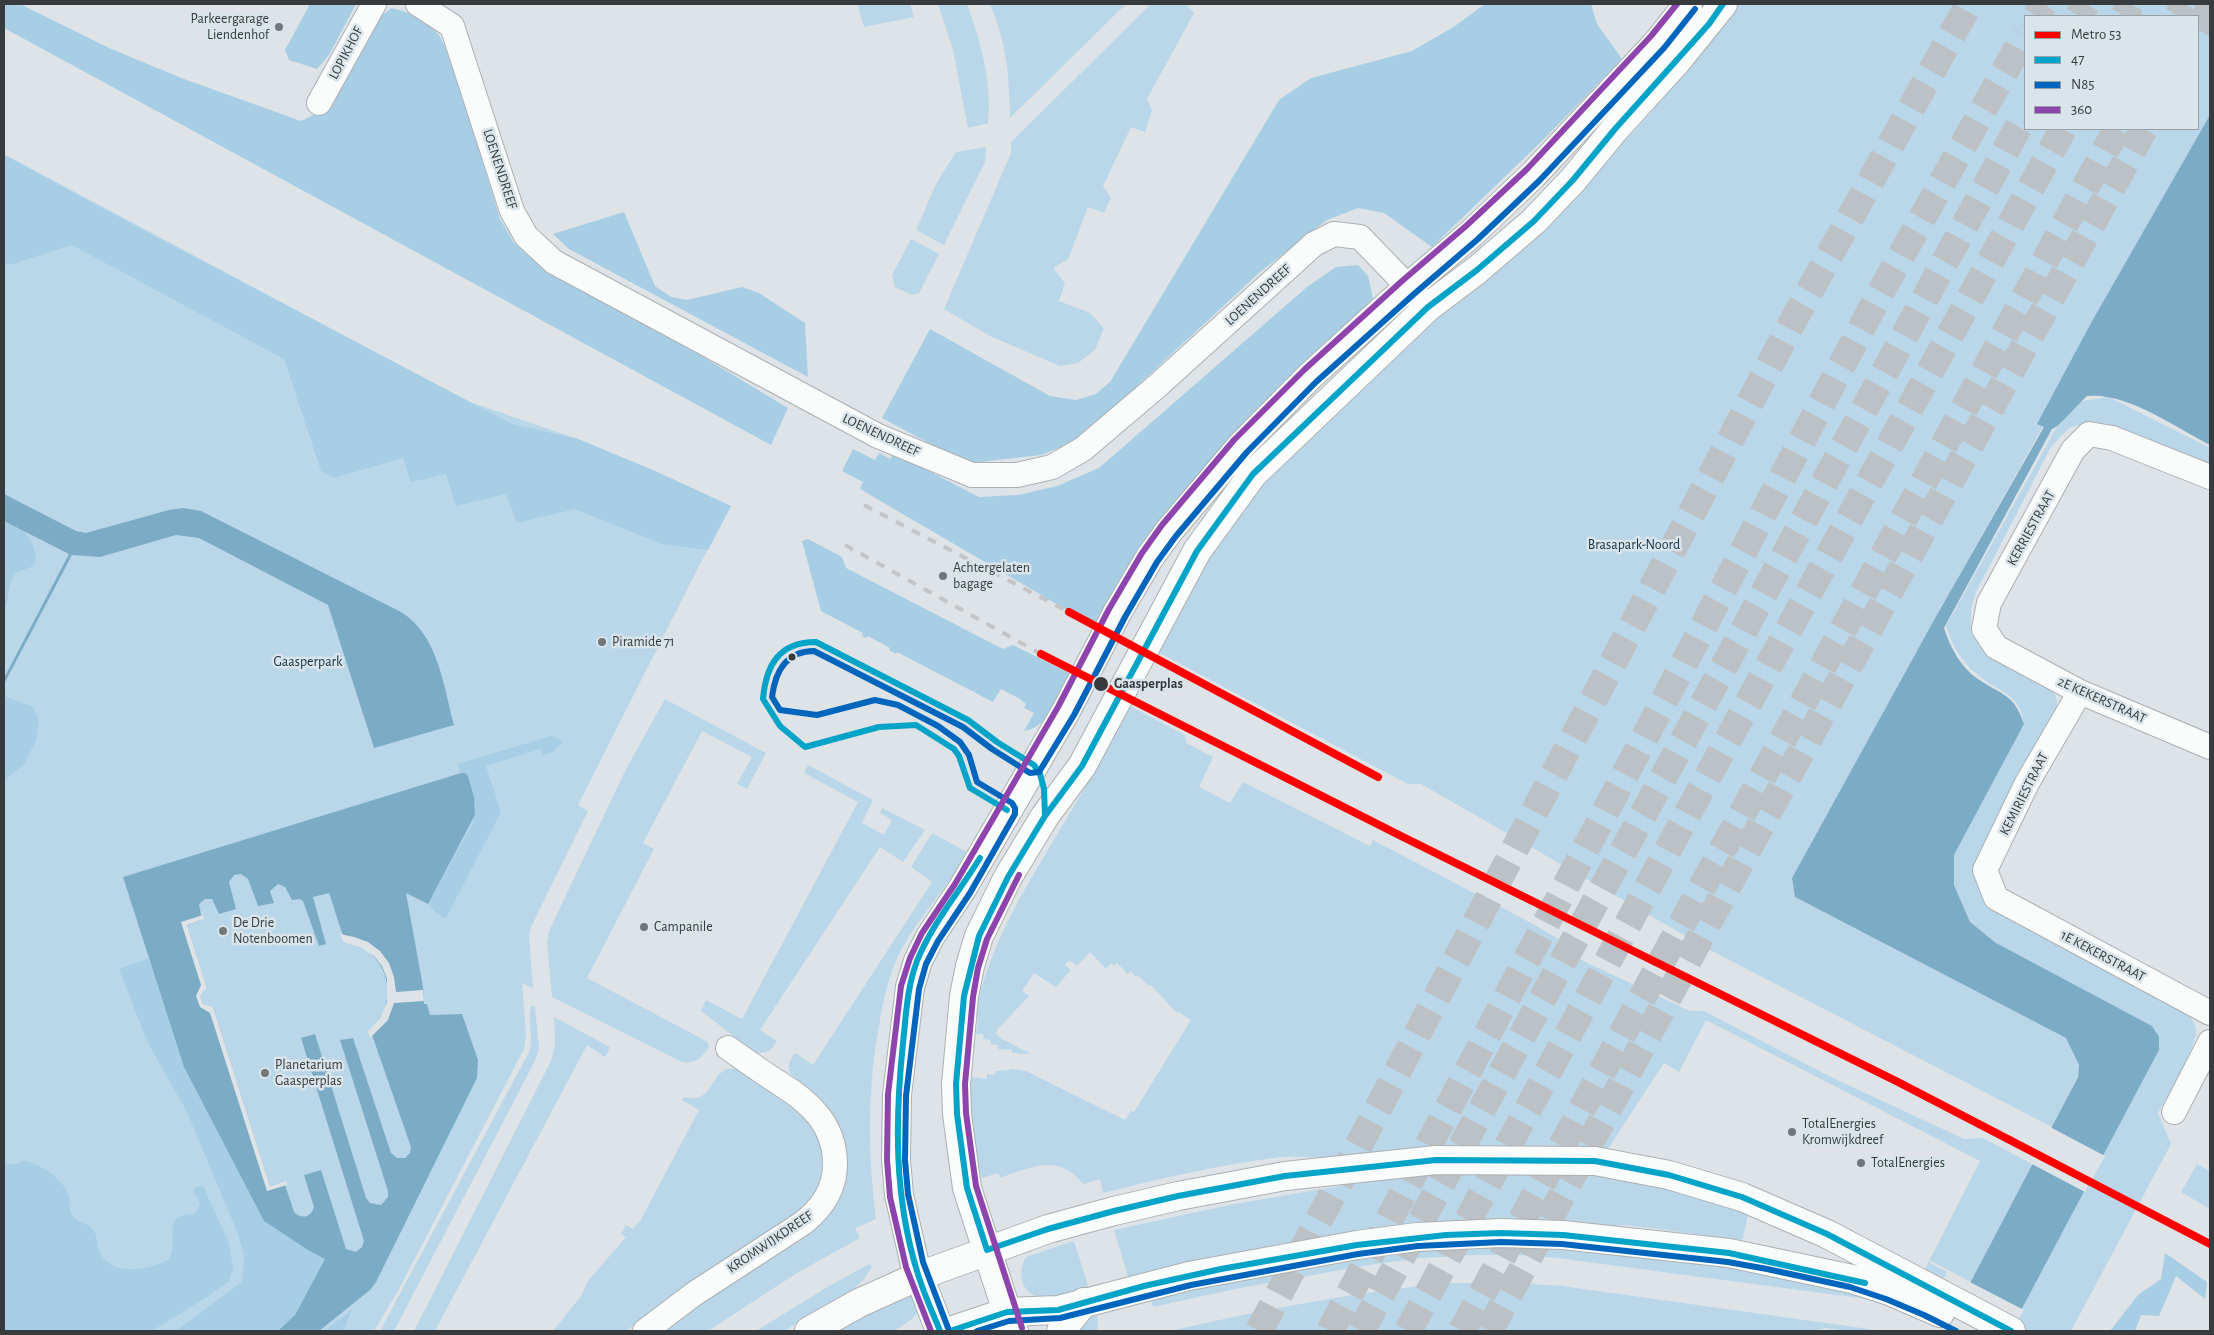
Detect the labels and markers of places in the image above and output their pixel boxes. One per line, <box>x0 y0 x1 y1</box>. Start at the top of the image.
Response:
place label: Parkeergarage Liendenhof <box>191 11 269 44</box>
marker: Parkeergarage Liendenhof <box>273 21 285 33</box>
place label: Achtergelaten bagage <box>953 560 1030 592</box>
marker: Achtergelaten bagage <box>937 570 949 582</box>
place label: Piramide 71 <box>612 634 675 650</box>
marker: Piramide 71 <box>596 636 608 648</box>
unlabelled marker <box>787 652 797 662</box>
marker: Gaasperplas <box>1092 675 1110 693</box>
place label: Gaasperplas <box>1114 676 1183 692</box>
place label: De Drie Notenboomen <box>233 915 313 948</box>
place label: Campanile <box>654 919 713 935</box>
marker: Campanile <box>638 921 650 933</box>
marker: De Drie Notenboomen <box>217 925 229 937</box>
place label: Planetarium Gaasperplas <box>275 1057 343 1090</box>
marker: Planetarium Gaasperplas <box>259 1067 271 1079</box>
place label: TotalEnergies Kromwijkdreef <box>1802 1116 1883 1148</box>
marker: TotalEnergies Kromwijkdreef <box>1786 1126 1798 1138</box>
place label: TotalEnergies <box>1871 1155 1945 1171</box>
marker: TotalEnergies <box>1855 1157 1867 1169</box>

